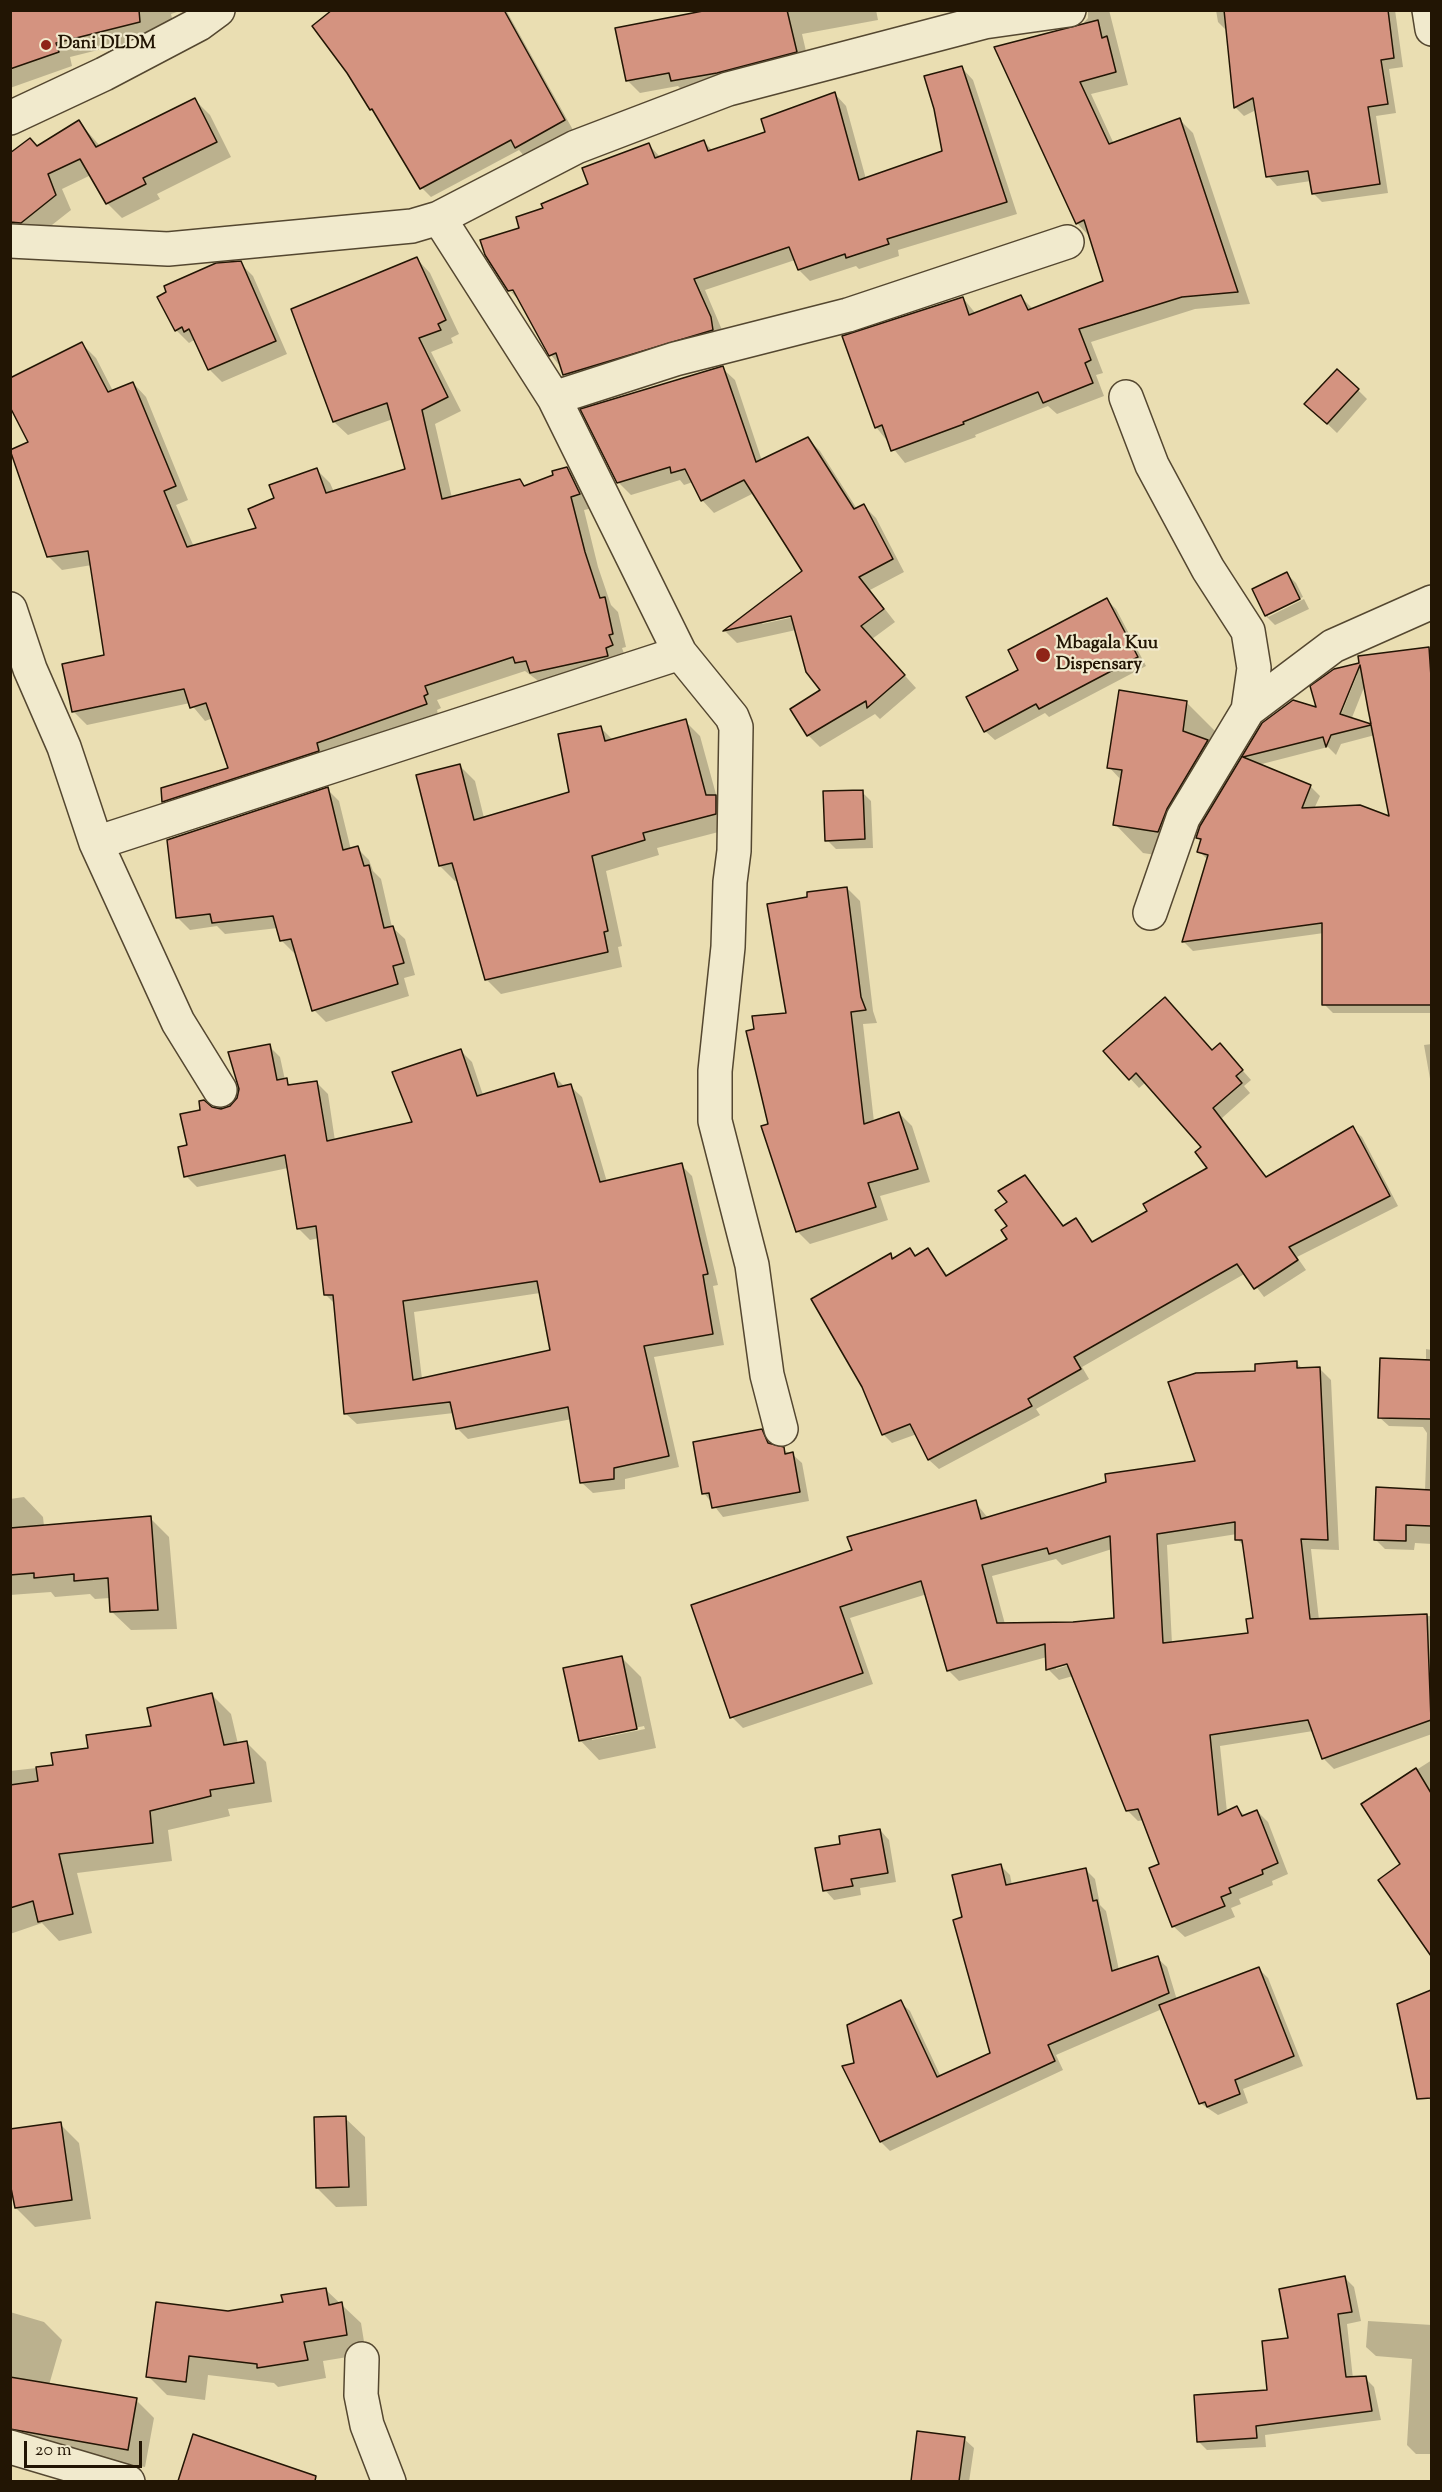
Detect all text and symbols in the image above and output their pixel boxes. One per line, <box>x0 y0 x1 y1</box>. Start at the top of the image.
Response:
place label: Dani DLDM <box>58 34 156 56</box>
marker: Dani DLDM <box>39 38 53 52</box>
place label: Mbagala Kuu Dispensary <box>1056 634 1158 676</box>
marker: Mbagala Kuu Dispensary <box>1034 646 1052 664</box>
scale bar <box>27 2429 146 2467</box>
text: 20 m <box>35 2438 72 2464</box>

